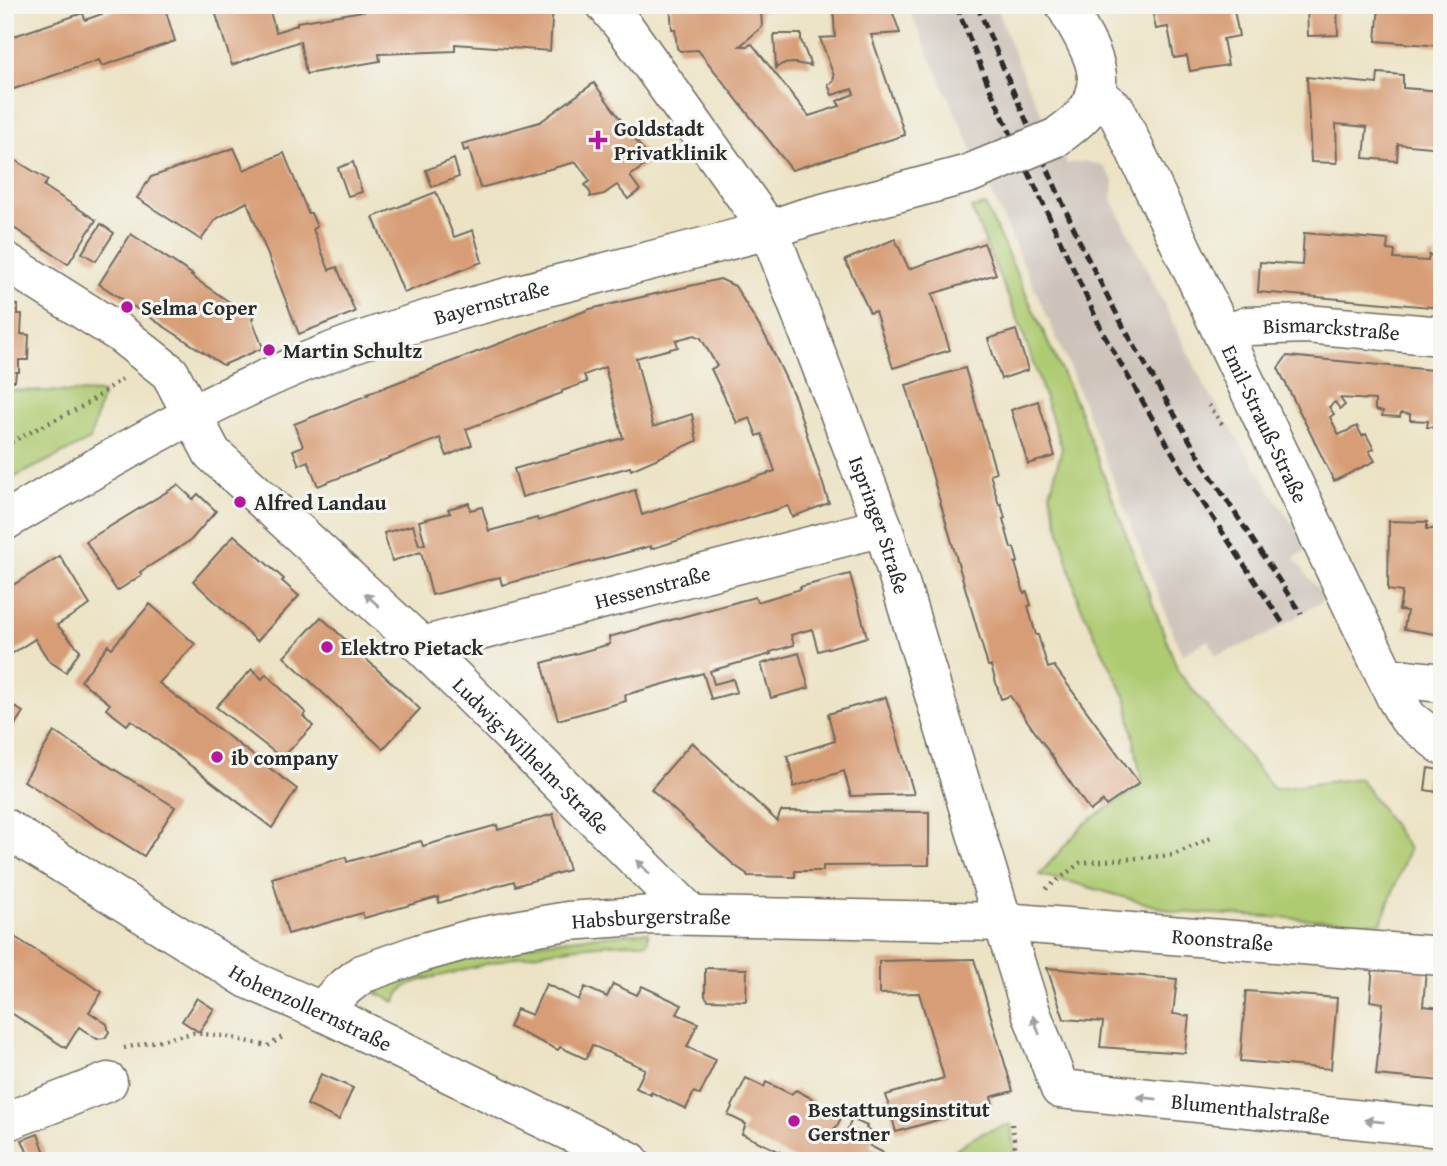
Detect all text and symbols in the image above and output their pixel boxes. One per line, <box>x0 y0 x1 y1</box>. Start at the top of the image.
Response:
place label: Goldstadt Privatklinik <box>614 113 728 168</box>
marker: Goldstadt Privatklinik <box>588 130 608 150</box>
street label: Bayernstraße <box>430 272 553 332</box>
place label: Selma Coper <box>141 292 258 323</box>
marker: Selma Coper <box>119 299 135 315</box>
street label: Bismarckstraße <box>1262 309 1401 348</box>
place label: Martin Schultz <box>283 335 422 366</box>
street label: Emil-Strauß-Straße <box>1214 339 1316 508</box>
marker: Martin Schultz <box>261 342 277 358</box>
street label: Ispringer Straße <box>842 451 918 598</box>
place label: Alfred Landau <box>254 487 387 518</box>
marker: Alfred Landau <box>232 494 248 510</box>
street label: Hessenstraße <box>591 557 714 616</box>
one-way arrow <box>364 593 381 609</box>
place label: Elektro Pietack <box>341 632 484 663</box>
marker: Elektro Pietack <box>319 639 335 655</box>
street label: Ludwig-Wilhelm-Straße <box>446 670 617 841</box>
place label: ib company <box>231 742 339 773</box>
marker: ib company <box>209 749 225 765</box>
one-way arrow <box>635 858 652 875</box>
street label: Habsburgerstraße <box>571 899 731 936</box>
street label: Roonstraße <box>1171 920 1274 958</box>
street label: Hohenzollernstraße <box>223 956 398 1059</box>
one-way arrow <box>1030 1015 1041 1036</box>
street label: Blumenthalstraße <box>1170 1085 1332 1132</box>
one-way arrow <box>1136 1092 1158 1103</box>
place label: Bestattungsinstitut Gerstner <box>808 1094 990 1149</box>
marker: Bestattungsinstitut Gerstner <box>786 1113 802 1129</box>
one-way arrow <box>1363 1115 1385 1126</box>

